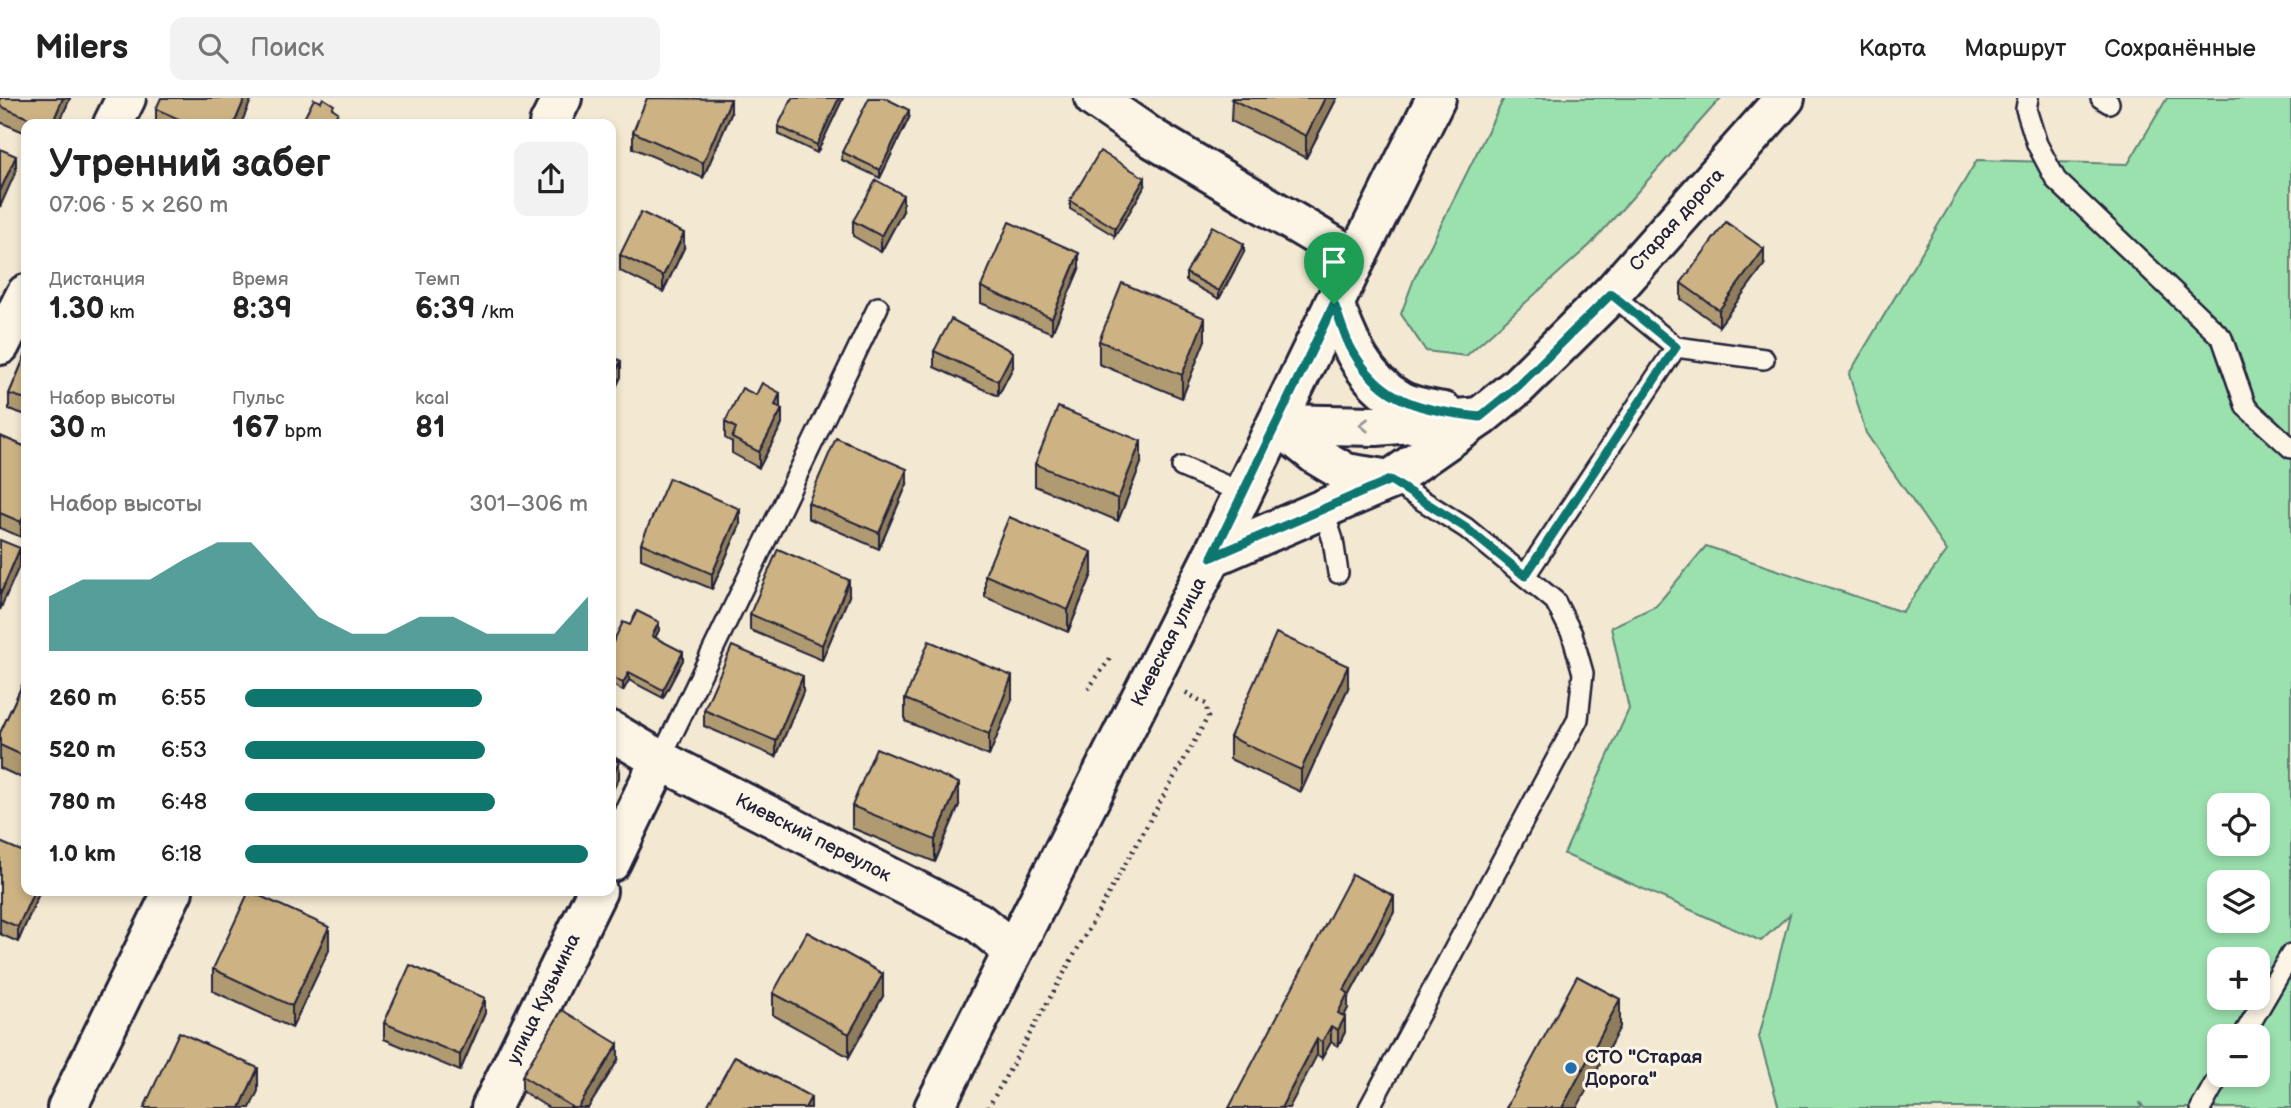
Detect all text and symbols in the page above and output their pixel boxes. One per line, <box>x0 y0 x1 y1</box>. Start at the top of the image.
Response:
search box <box>170 17 660 80</box>
text: Milers <box>35 28 128 68</box>
icon: search <box>194 29 232 67</box>
text: Поиск <box>250 33 324 64</box>
text: Карта <box>1859 34 1926 63</box>
text: Маршрут <box>1964 34 2066 63</box>
text: Сохранённые <box>2104 34 2256 63</box>
text: Утренний забег <box>49 142 331 187</box>
button: share <box>514 142 588 216</box>
street label: Старая дорога <box>1625 164 1729 276</box>
text: 07:06 · 5 × 260 m <box>49 191 228 219</box>
pin <box>1304 232 1364 304</box>
icon: arrive <box>1315 243 1353 281</box>
text: Дистанция <box>49 268 145 291</box>
text: Время <box>232 268 288 291</box>
text: Темп <box>415 268 460 291</box>
text: 1.30 <box>49 291 104 327</box>
text: 8:39 <box>232 291 292 327</box>
text: 6:39 <box>415 291 475 327</box>
text: km <box>104 301 135 324</box>
text: /km <box>475 301 514 324</box>
text: Набор высоты <box>49 387 175 410</box>
text: Пульс <box>232 387 285 410</box>
text: kcal <box>415 387 449 410</box>
text: 30 <box>49 410 85 446</box>
text: 167 <box>232 410 279 446</box>
text: 81 <box>415 410 446 446</box>
one-way arrow <box>1358 418 1369 433</box>
text: m <box>85 420 106 443</box>
text: bpm <box>279 420 322 443</box>
text: Набор высоты <box>49 490 202 518</box>
text: 301–306 m <box>469 490 588 518</box>
street label: Киевская улица <box>1127 574 1211 710</box>
text: 260 m <box>49 684 117 712</box>
text: 6:55 <box>161 684 206 712</box>
text: 520 m <box>49 736 116 764</box>
text: 6:53 <box>161 736 207 764</box>
text: 780 m <box>49 788 116 816</box>
text: 6:48 <box>161 788 207 816</box>
street label: Киевский переулок <box>731 789 895 887</box>
map controls <box>2207 793 2270 1087</box>
button: locate <box>2207 793 2270 856</box>
text: 1.0 km <box>49 840 116 868</box>
text: 6:18 <box>161 840 202 868</box>
button: layers <box>2207 870 2270 933</box>
street label: улица Кузьмина <box>502 930 586 1068</box>
button: + <box>2207 947 2270 1010</box>
button: − <box>2207 1024 2270 1087</box>
place label: СТО "Старая Дорога" <box>1585 1046 1702 1091</box>
marker: СТО "Старая Дорога" <box>1563 1060 1579 1076</box>

